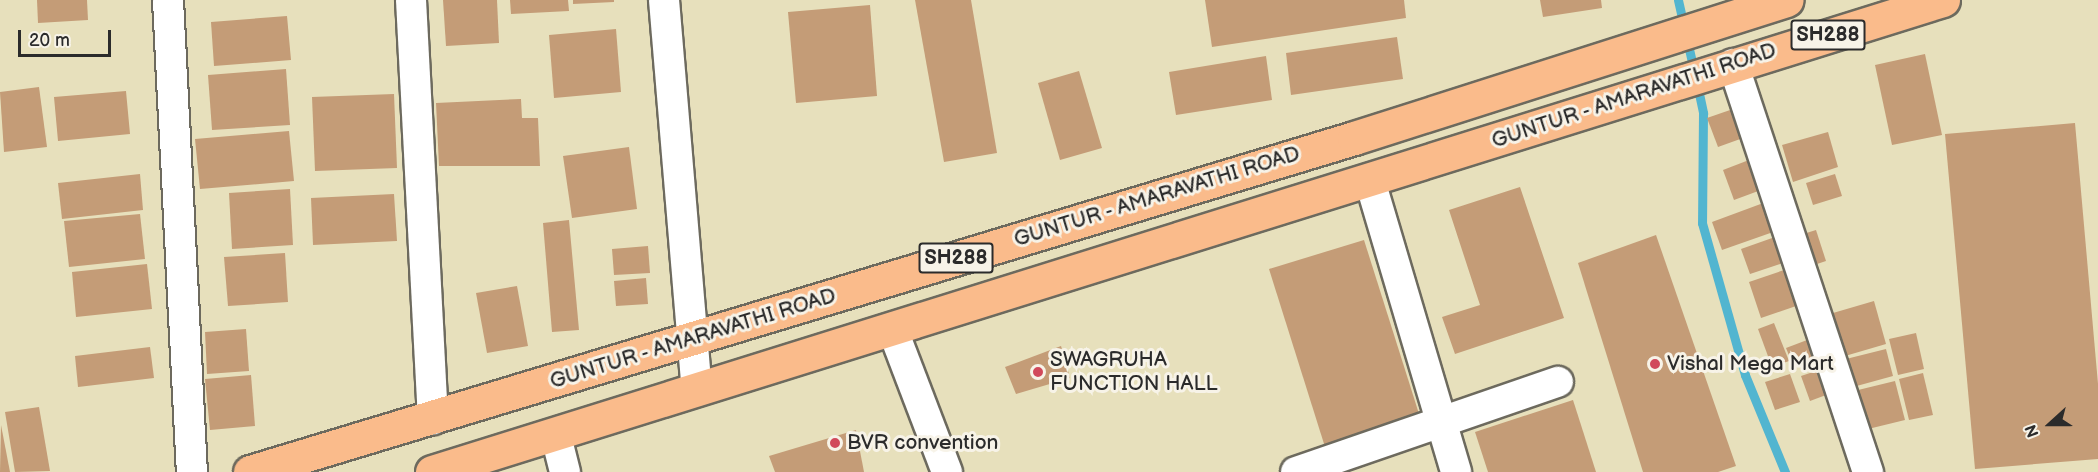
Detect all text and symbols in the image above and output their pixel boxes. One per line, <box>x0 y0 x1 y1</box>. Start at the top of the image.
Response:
scale bar <box>21 18 114 56</box>
road number: SH288 <box>1790 18 1866 52</box>
text: 20 m <box>29 30 70 51</box>
street label: GUNTUR - AMARAVATHI ROAD <box>1488 38 1780 154</box>
street label: GUNTUR - AMARAVATHI ROAD <box>1010 141 1304 253</box>
road number: SH288 <box>918 241 994 275</box>
street label: GUNTUR - AMARAVATHI ROAD <box>546 283 840 395</box>
place label: SWAGRUHA FUNCTION HALL <box>1050 347 1218 397</box>
place label: Vishal Mega Mart <box>1667 351 1834 377</box>
marker: Vishal Mega Mart <box>1648 357 1662 371</box>
marker: SWAGRUHA FUNCTION HALL <box>1031 365 1045 379</box>
north arrow <box>2020 394 2080 454</box>
text: N <box>2022 422 2044 440</box>
place label: BVR convention <box>847 430 998 456</box>
marker: BVR convention <box>828 436 842 450</box>

